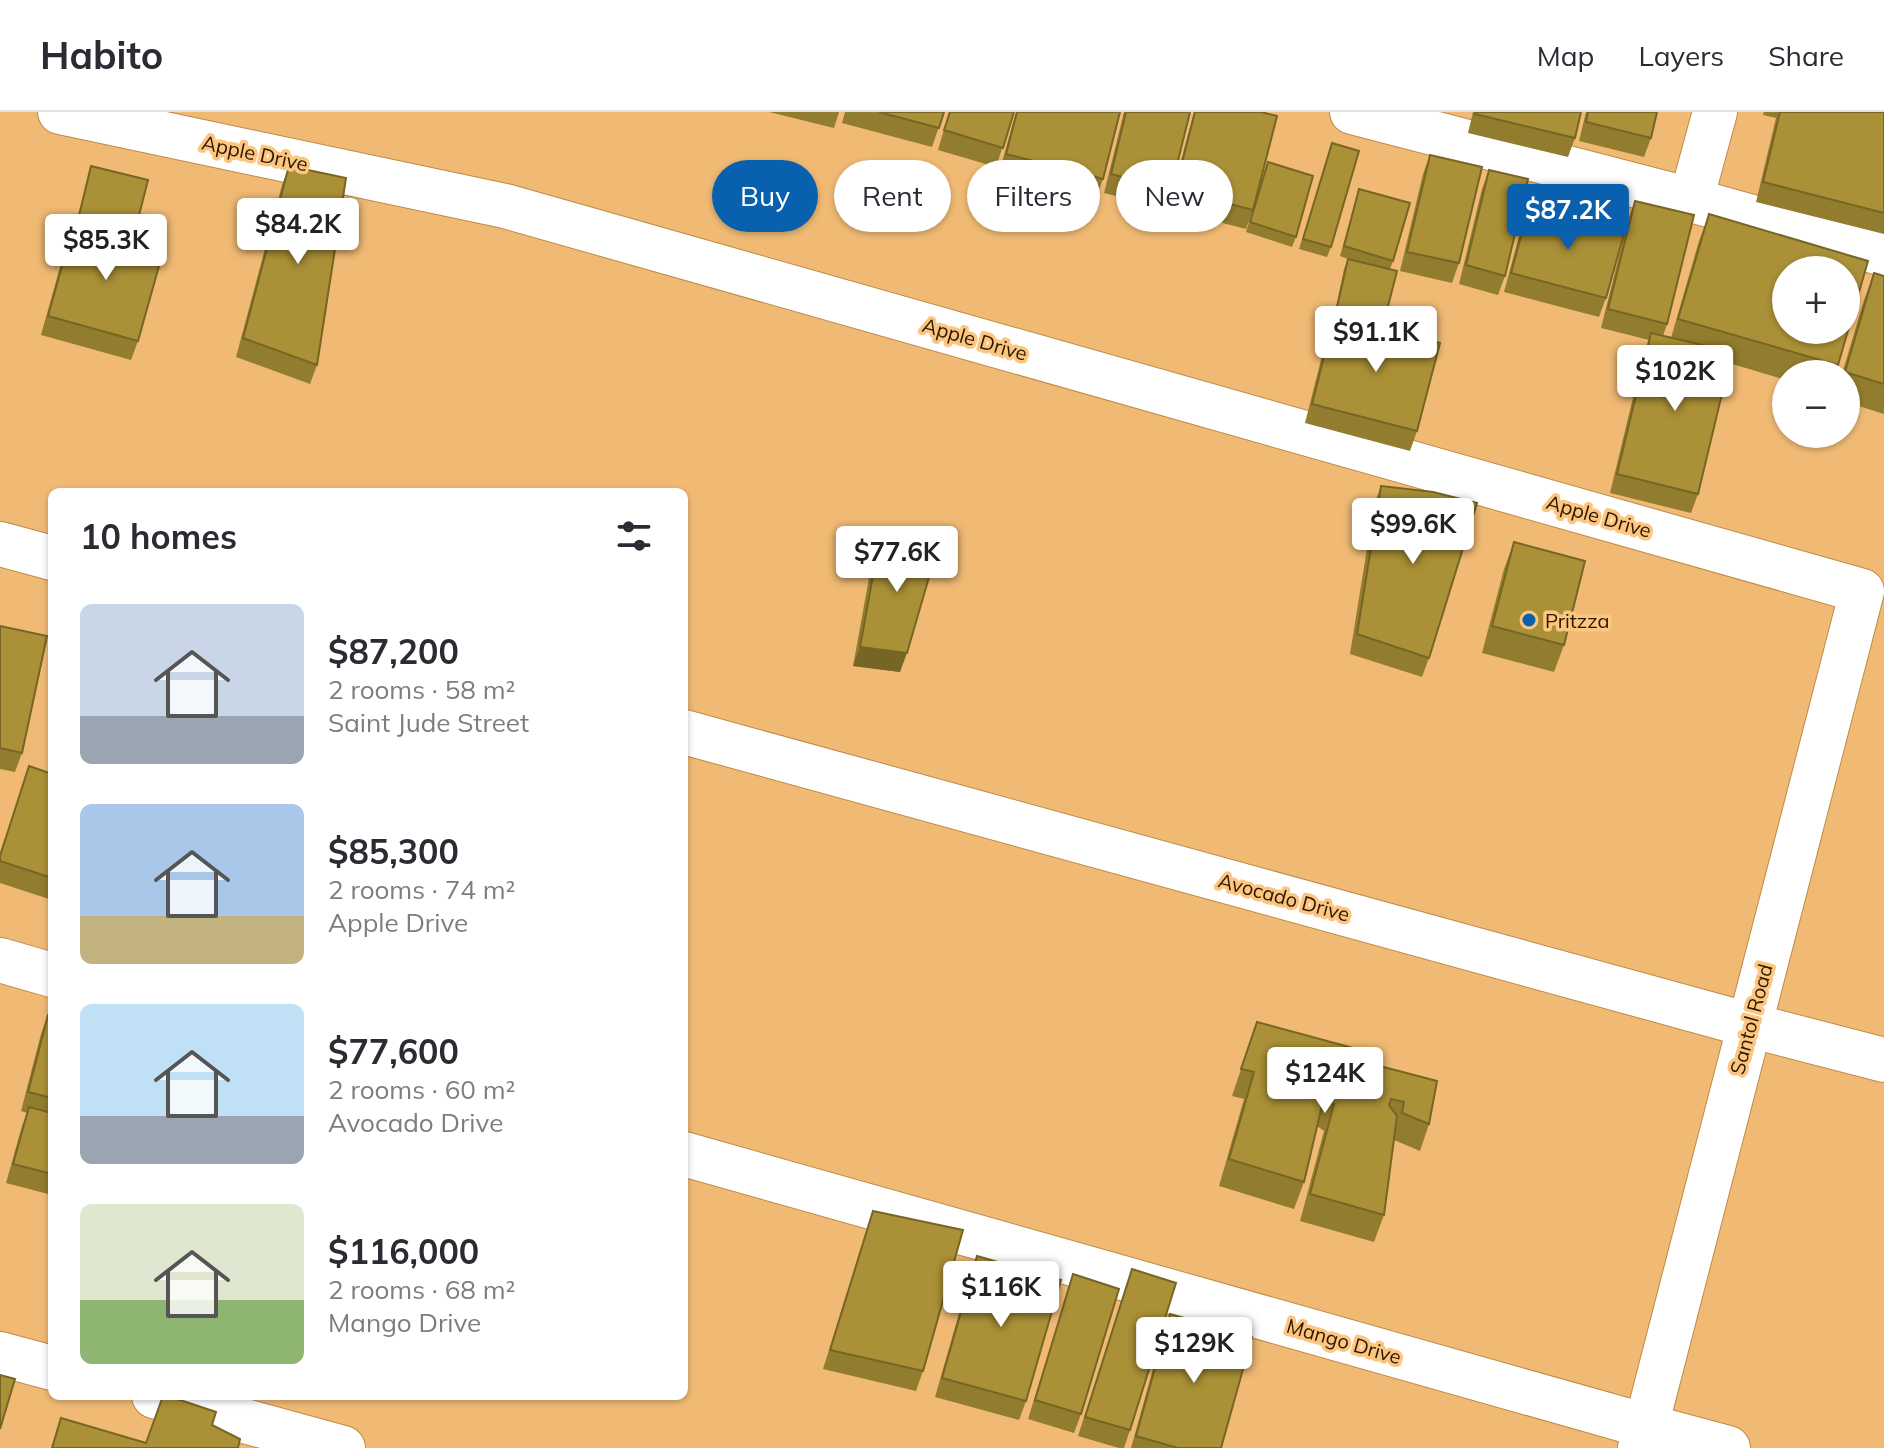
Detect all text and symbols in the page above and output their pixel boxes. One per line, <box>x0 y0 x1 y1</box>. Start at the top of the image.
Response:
text: Habito <box>40 31 163 79</box>
text: Map <box>1537 38 1594 73</box>
text: Layers <box>1638 38 1724 73</box>
text: Share <box>1768 38 1844 73</box>
street label: Apple Drive <box>200 130 310 176</box>
chip: Buy <box>712 160 818 232</box>
chip: Rent <box>834 160 951 232</box>
chip: Filters <box>967 160 1100 232</box>
chip: New <box>1116 160 1233 232</box>
pin: $87.2K <box>1503 184 1633 252</box>
text: $87.2K <box>1525 193 1611 226</box>
pin: $84.2K <box>233 198 363 266</box>
text: $84.2K <box>255 207 341 240</box>
pin: $85.3K <box>41 214 171 282</box>
text: $85.3K <box>63 223 149 256</box>
map controls <box>1772 256 1860 448</box>
button: + <box>1772 256 1860 344</box>
pin: $91.1K <box>1311 306 1441 374</box>
street label: Apple Drive <box>920 312 1030 366</box>
text: $91.1K <box>1333 315 1419 348</box>
pin: $102K <box>1619 345 1731 413</box>
text: $102K <box>1635 354 1715 387</box>
button: − <box>1772 360 1860 448</box>
street label: Apple Drive <box>1544 489 1654 543</box>
pin: $99.6K <box>1348 498 1478 566</box>
text: $99.6K <box>1370 507 1456 540</box>
icon: filters <box>612 514 656 558</box>
text: 10 homes <box>80 515 237 558</box>
pin: $77.6K <box>832 526 962 594</box>
text: $77.6K <box>854 535 940 568</box>
place label: Pritzza <box>1545 608 1610 633</box>
marker: Pritzza <box>1520 611 1538 629</box>
text: $87,200 <box>328 630 459 673</box>
icon: home <box>144 636 240 732</box>
text: 2 rooms · 58 m² <box>328 673 515 706</box>
text: Saint Jude Street <box>328 706 529 739</box>
text: $85,300 <box>328 830 459 873</box>
icon: home <box>144 836 240 932</box>
street label: Avocado Drive <box>1216 867 1352 927</box>
text: 2 rooms · 74 m² <box>328 873 515 906</box>
text: Apple Drive <box>328 906 468 939</box>
street label: Santol Road <box>1724 961 1778 1077</box>
text: $77,600 <box>328 1030 459 1073</box>
icon: home <box>144 1036 240 1132</box>
pin: $124K <box>1269 1047 1381 1115</box>
text: $124K <box>1285 1056 1365 1089</box>
text: 2 rooms · 60 m² <box>328 1073 515 1106</box>
text: Avocado Drive <box>328 1106 503 1139</box>
text: $116,000 <box>328 1230 479 1273</box>
icon: home <box>144 1236 240 1332</box>
pin: $116K <box>945 1261 1057 1329</box>
text: $116K <box>961 1270 1041 1303</box>
text: 2 rooms · 68 m² <box>328 1273 515 1306</box>
text: Mango Drive <box>328 1306 481 1339</box>
street label: Mango Drive <box>1284 1313 1404 1369</box>
pin: $129K <box>1138 1317 1250 1385</box>
text: $129K <box>1154 1326 1234 1359</box>

